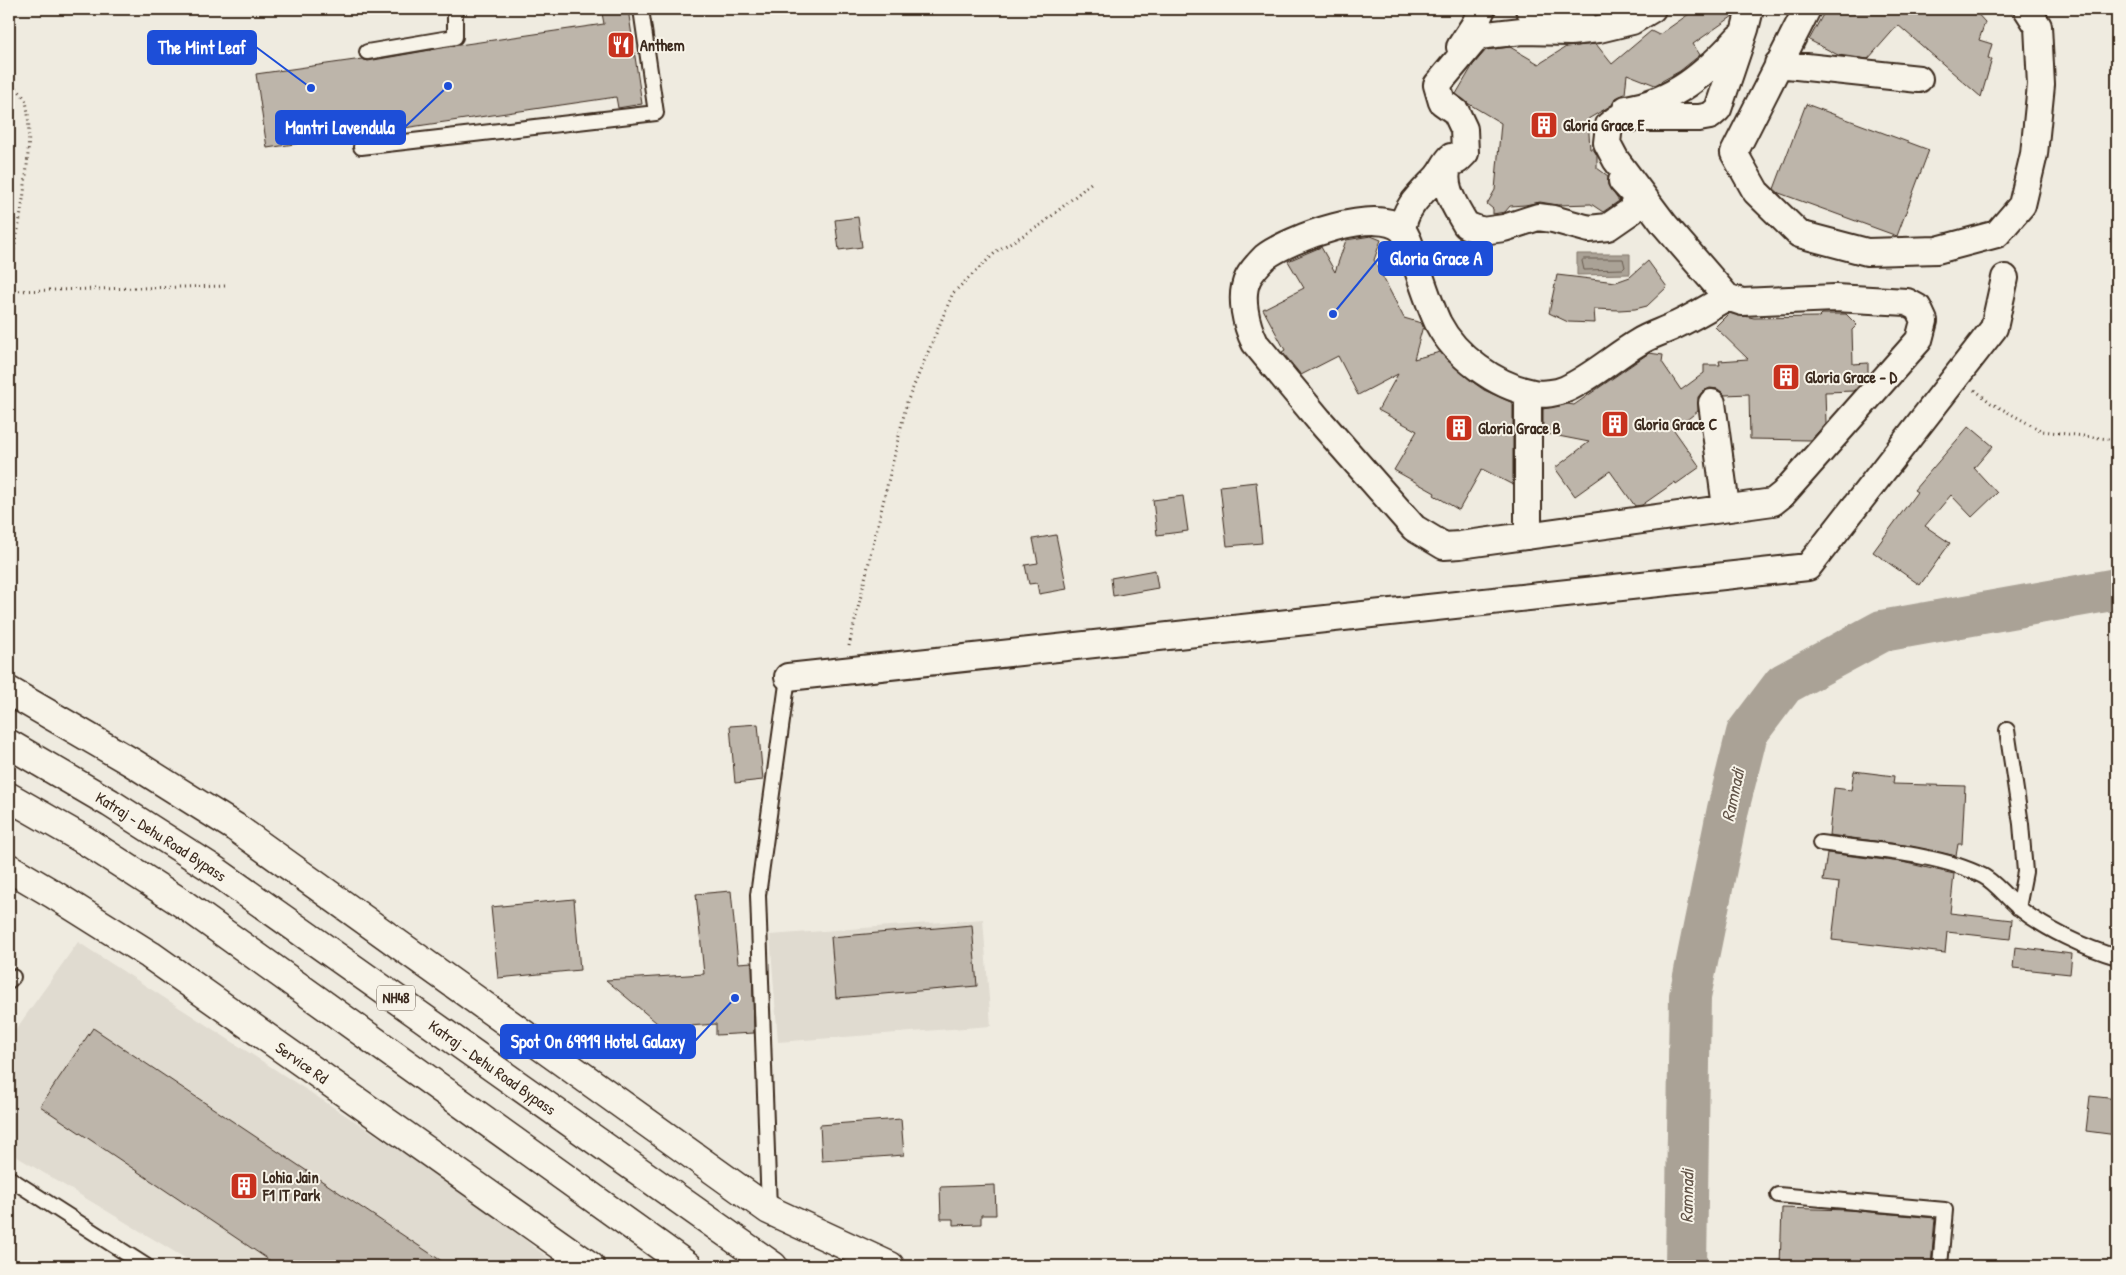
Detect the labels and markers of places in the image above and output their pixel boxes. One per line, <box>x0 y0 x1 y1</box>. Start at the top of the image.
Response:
restaurant icon: Anthem <box>606 30 636 60</box>
callout: The Mint Leaf <box>148 31 256 64</box>
place label: Anthem <box>640 34 685 56</box>
building icon: Gloria Grace E <box>1529 110 1559 140</box>
callout: Mantri Lavendula <box>276 111 405 144</box>
place label: Gloria Grace E <box>1563 114 1645 136</box>
callout: Gloria Grace A <box>1379 242 1492 275</box>
building icon: Gloria Grace - D <box>1771 362 1801 392</box>
place label: Gloria Grace - D <box>1805 366 1898 388</box>
building icon: Gloria Grace C <box>1600 409 1630 439</box>
building icon: Gloria Grace B <box>1444 413 1474 443</box>
place label: Gloria Grace C <box>1634 413 1717 435</box>
place label: Gloria Grace B <box>1478 417 1561 439</box>
callout: Spot On 69919 Hotel Galaxy <box>501 1025 695 1058</box>
place label: Lohia Jain F1 IT Park <box>262 1166 321 1206</box>
building icon: Lohia Jain F1 IT Park <box>229 1171 259 1201</box>

